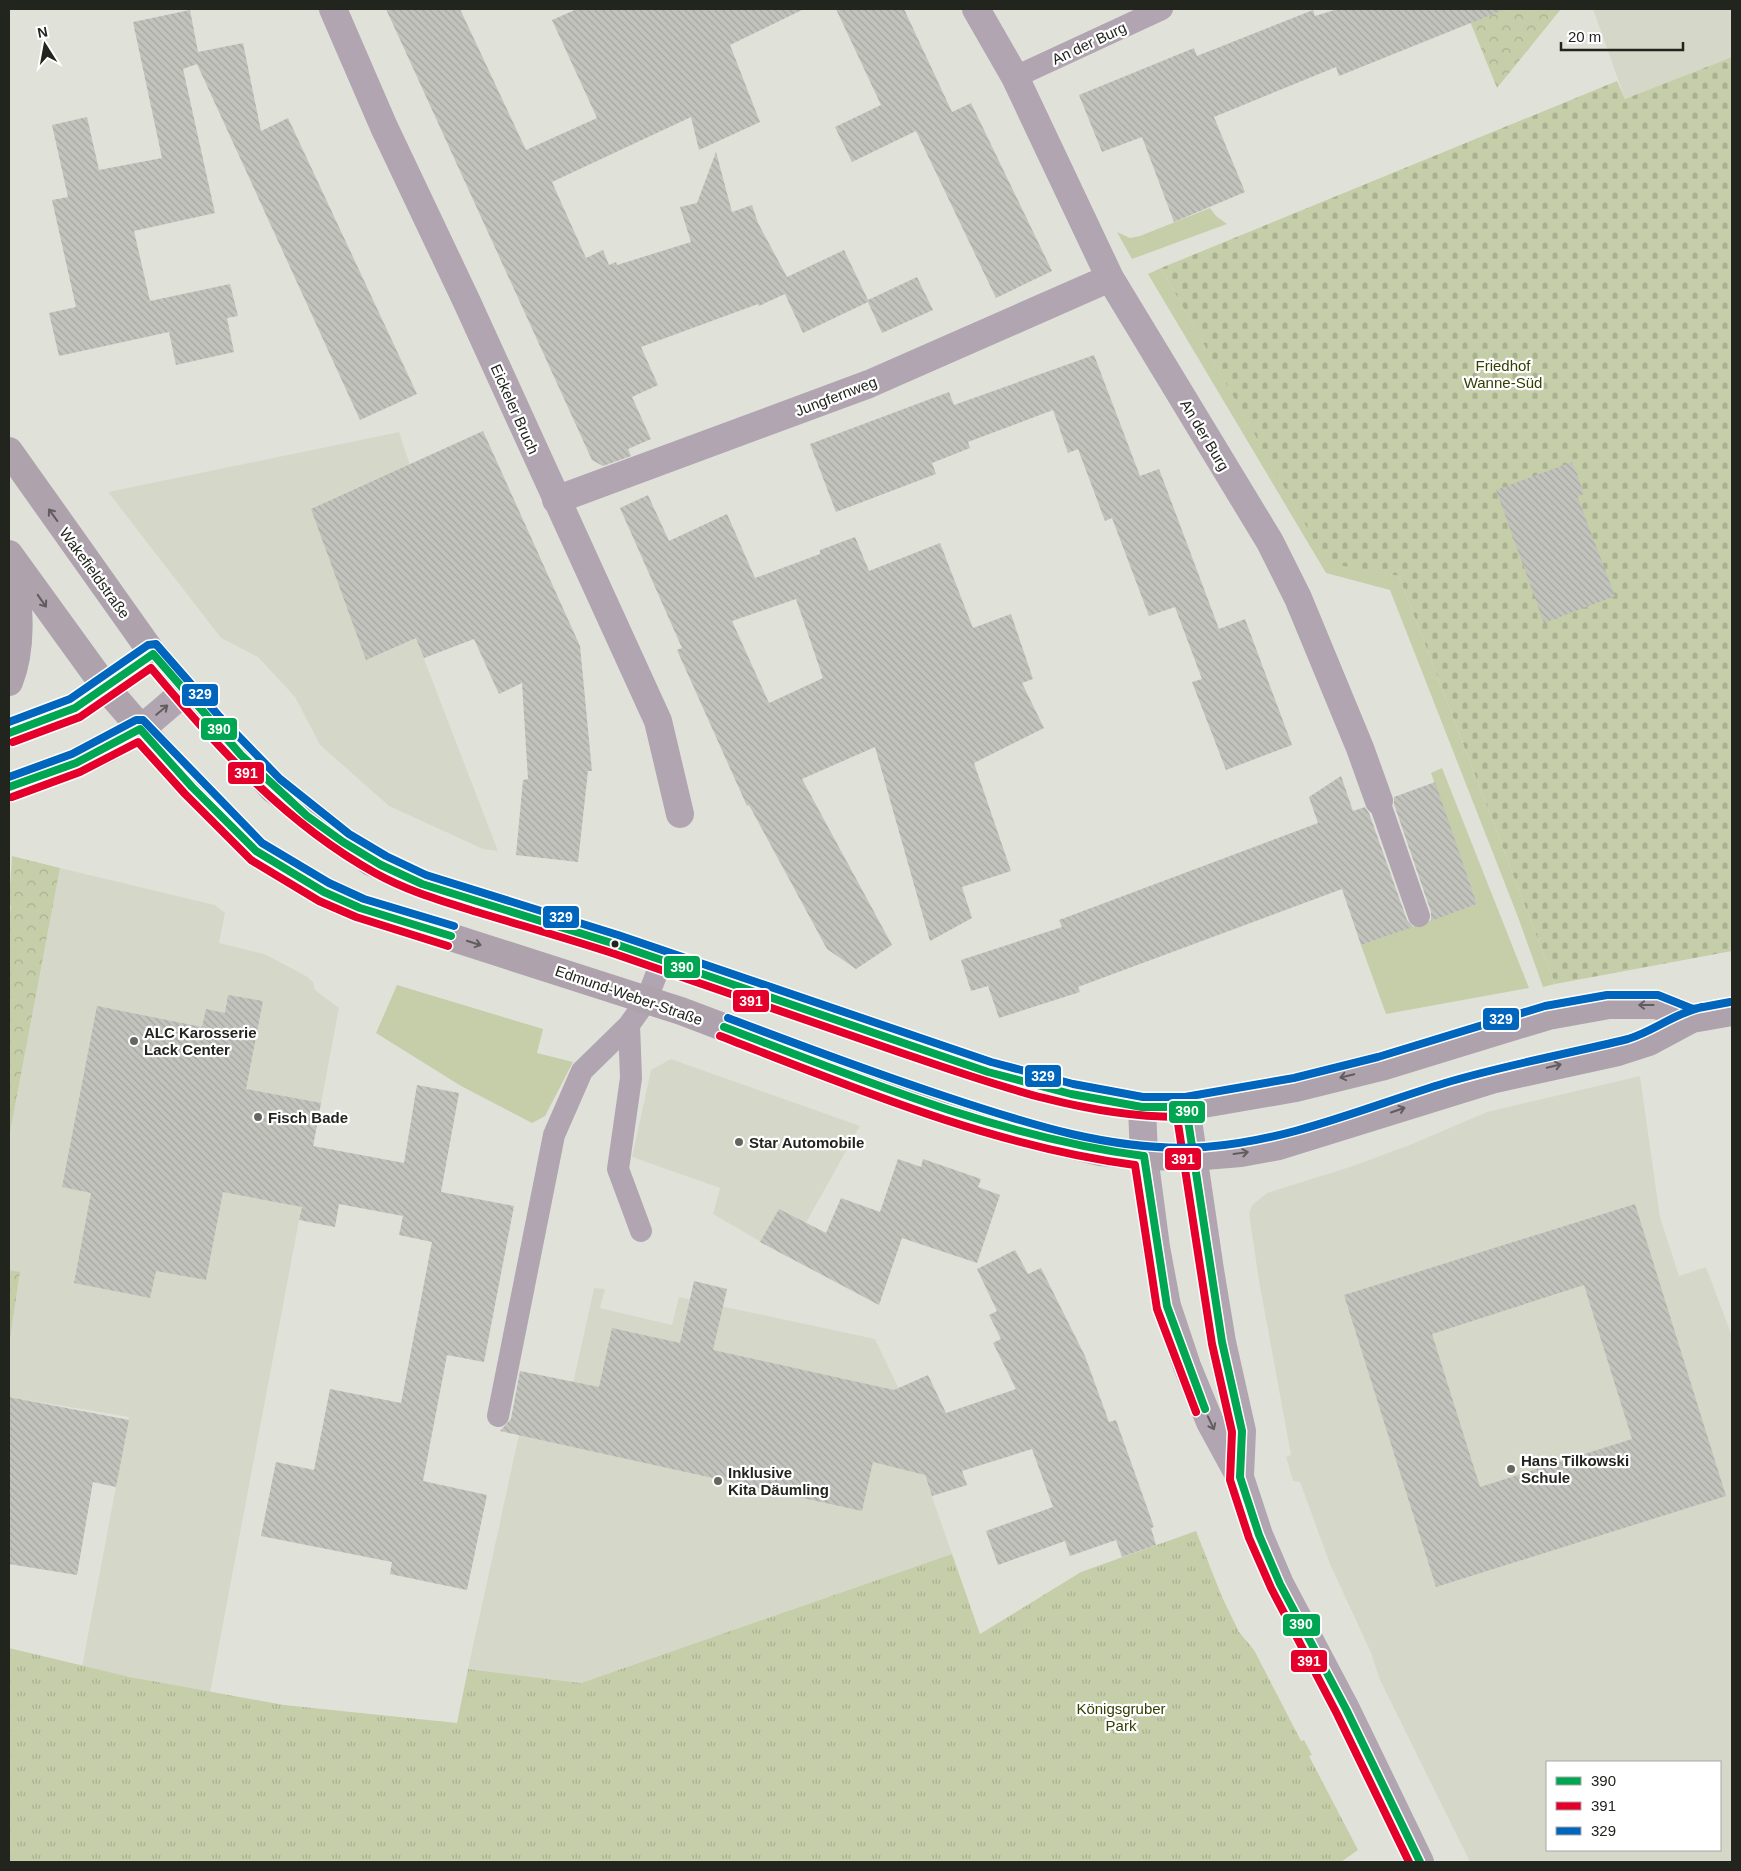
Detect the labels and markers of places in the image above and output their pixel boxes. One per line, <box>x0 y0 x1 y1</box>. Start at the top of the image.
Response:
unlabelled marker <box>610 939 620 949</box>
place label: ALC Karosserie Lack Center <box>144 1024 257 1058</box>
marker: ALC Karosserie Lack Center <box>128 1035 140 1047</box>
place label: Fisch Bade <box>268 1109 348 1126</box>
marker: Fisch Bade <box>252 1111 264 1123</box>
place label: Star Automobile <box>749 1134 864 1151</box>
marker: Star Automobile <box>733 1136 745 1148</box>
place label: Hans Tilkowski Schule <box>1521 1452 1629 1486</box>
marker: Hans Tilkowski Schule <box>1505 1463 1517 1475</box>
place label: Inklusive Kita Däumling <box>728 1464 829 1498</box>
marker: Inklusive Kita Däumling <box>712 1475 724 1487</box>

